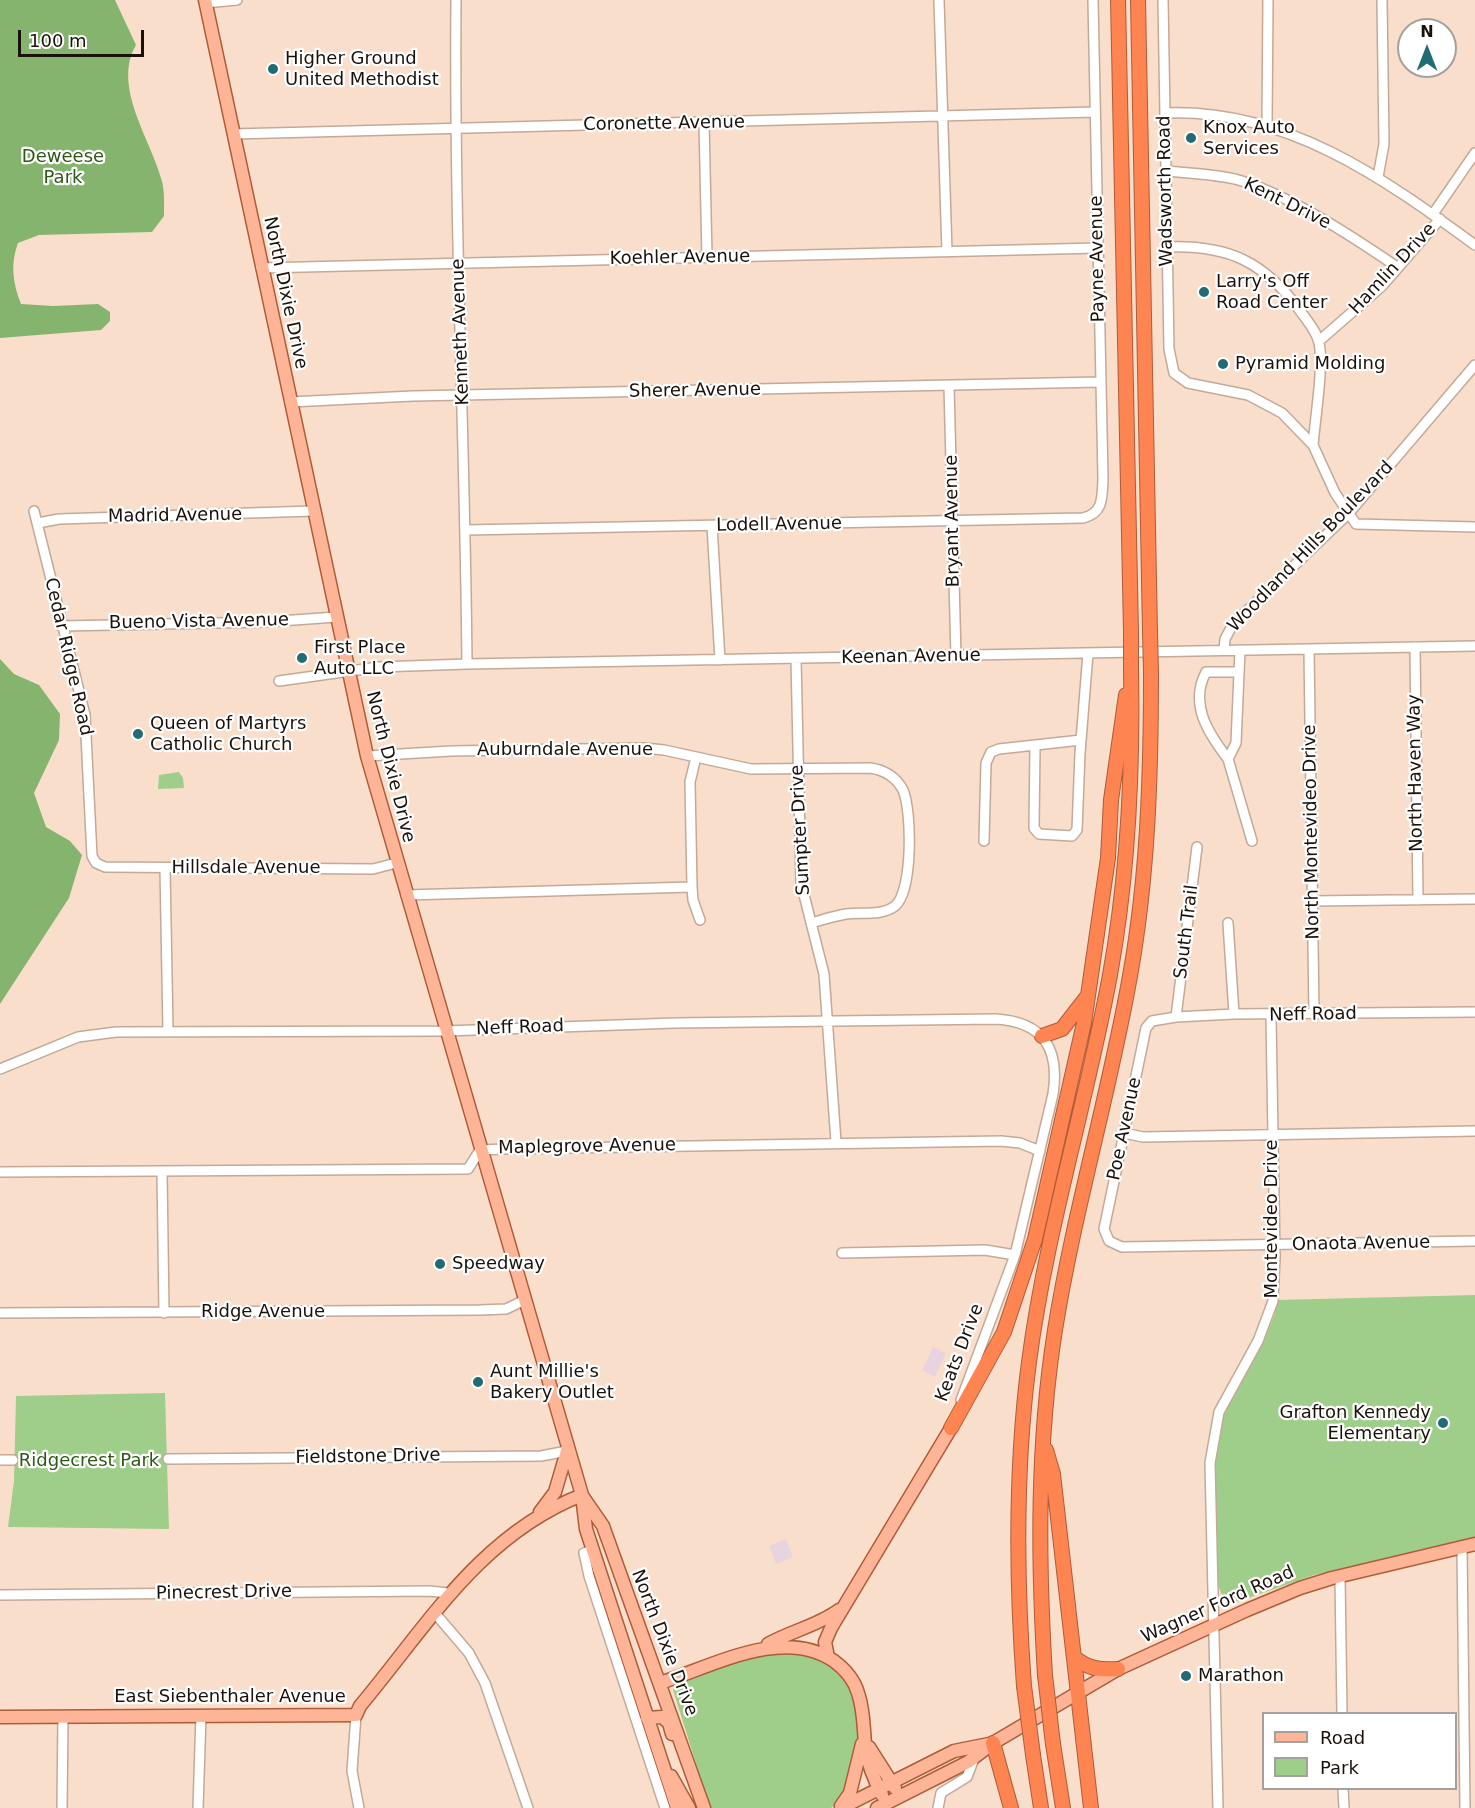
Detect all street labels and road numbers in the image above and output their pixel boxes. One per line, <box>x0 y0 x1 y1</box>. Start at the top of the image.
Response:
street label: Coronette Avenue <box>583 112 745 136</box>
street label: Wadsworth Road <box>1154 115 1178 267</box>
street label: Kent Drive <box>1240 174 1334 234</box>
street label: Payne Avenue <box>1086 195 1110 323</box>
street label: North Dixie Drive <box>258 215 312 371</box>
street label: Hamlin Drive <box>1345 219 1441 319</box>
street label: Koehler Avenue <box>610 246 750 270</box>
street label: Kenneth Avenue <box>448 258 474 406</box>
street label: Sherer Avenue <box>629 379 761 403</box>
street label: Bryant Avenue <box>941 455 965 587</box>
street label: Woodland Hills Boulevard <box>1224 457 1398 637</box>
street label: Madrid Avenue <box>108 504 242 528</box>
street label: Lodell Avenue <box>716 513 842 537</box>
street label: Cedar Ridge Road <box>39 576 97 738</box>
street label: Bueno Vista Avenue <box>109 610 289 634</box>
street label: Keenan Avenue <box>841 645 981 669</box>
street label: North Dixie Drive <box>361 689 419 845</box>
street label: North Haven Way <box>1404 694 1428 852</box>
street label: North Montevideo Drive <box>1299 724 1325 940</box>
street label: Auburndale Avenue <box>477 739 653 761</box>
street label: Sumpter Drive <box>787 764 815 896</box>
street label: Hillsdale Avenue <box>171 857 321 879</box>
street label: South Trail <box>1171 884 1203 980</box>
street label: Neff Road <box>1269 1003 1357 1027</box>
street label: Neff Road <box>476 1016 564 1040</box>
street label: Poe Avenue <box>1104 1075 1146 1183</box>
street label: Maplegrove Avenue <box>498 1135 676 1159</box>
street label: Montevideo Drive <box>1261 1140 1283 1298</box>
street label: Onaota Avenue <box>1292 1232 1430 1256</box>
street label: Ridge Avenue <box>201 1301 325 1323</box>
street label: Keats Drive <box>931 1301 989 1405</box>
street label: Fieldstone Drive <box>295 1445 441 1469</box>
street label: Wagner Ford Road <box>1138 1562 1298 1648</box>
street label: North Dixie Drive <box>626 1567 702 1719</box>
street label: Pinecrest Drive <box>156 1581 292 1605</box>
street label: East Siebenthaler Avenue <box>114 1686 346 1708</box>

